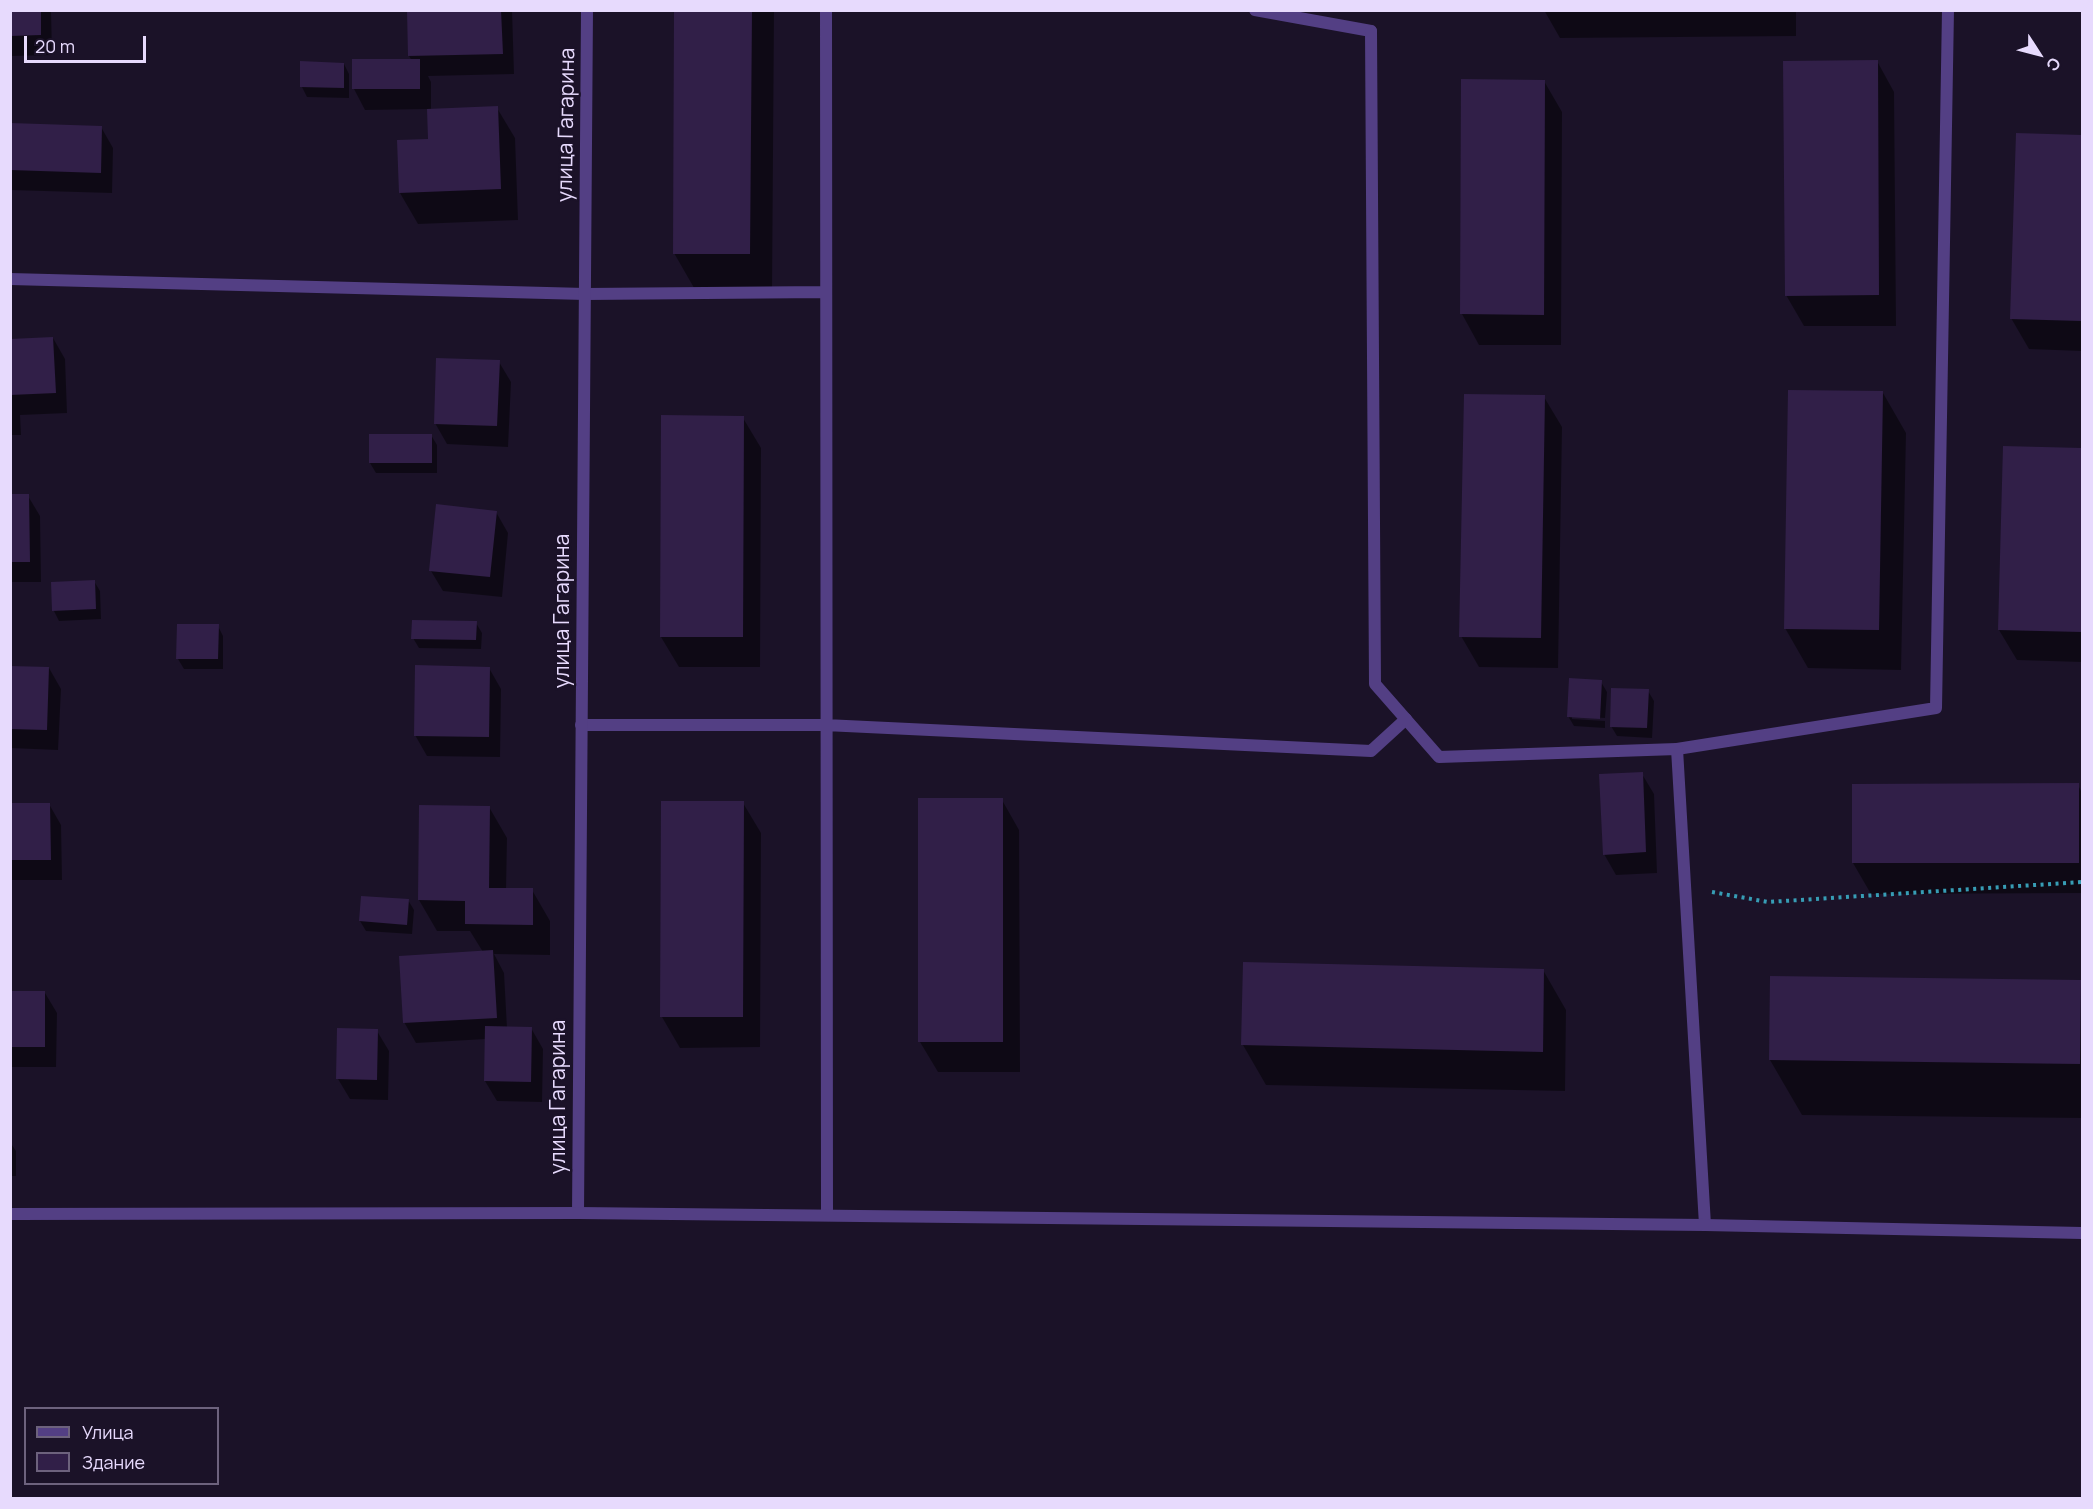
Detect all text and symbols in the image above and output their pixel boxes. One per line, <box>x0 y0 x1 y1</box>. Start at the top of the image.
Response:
scale bar <box>27 24 148 62</box>
north arrow <box>2009 24 2069 84</box>
text: 20 m <box>35 34 75 58</box>
street label: улица Гагарина <box>553 48 581 202</box>
text: С <box>2041 53 2066 76</box>
street label: улица Гагарина <box>550 534 576 688</box>
street label: улица Гагарина <box>546 1020 572 1174</box>
legend <box>24 1407 219 1485</box>
text: Улица <box>82 1420 134 1444</box>
text: Здание <box>82 1450 145 1474</box>

